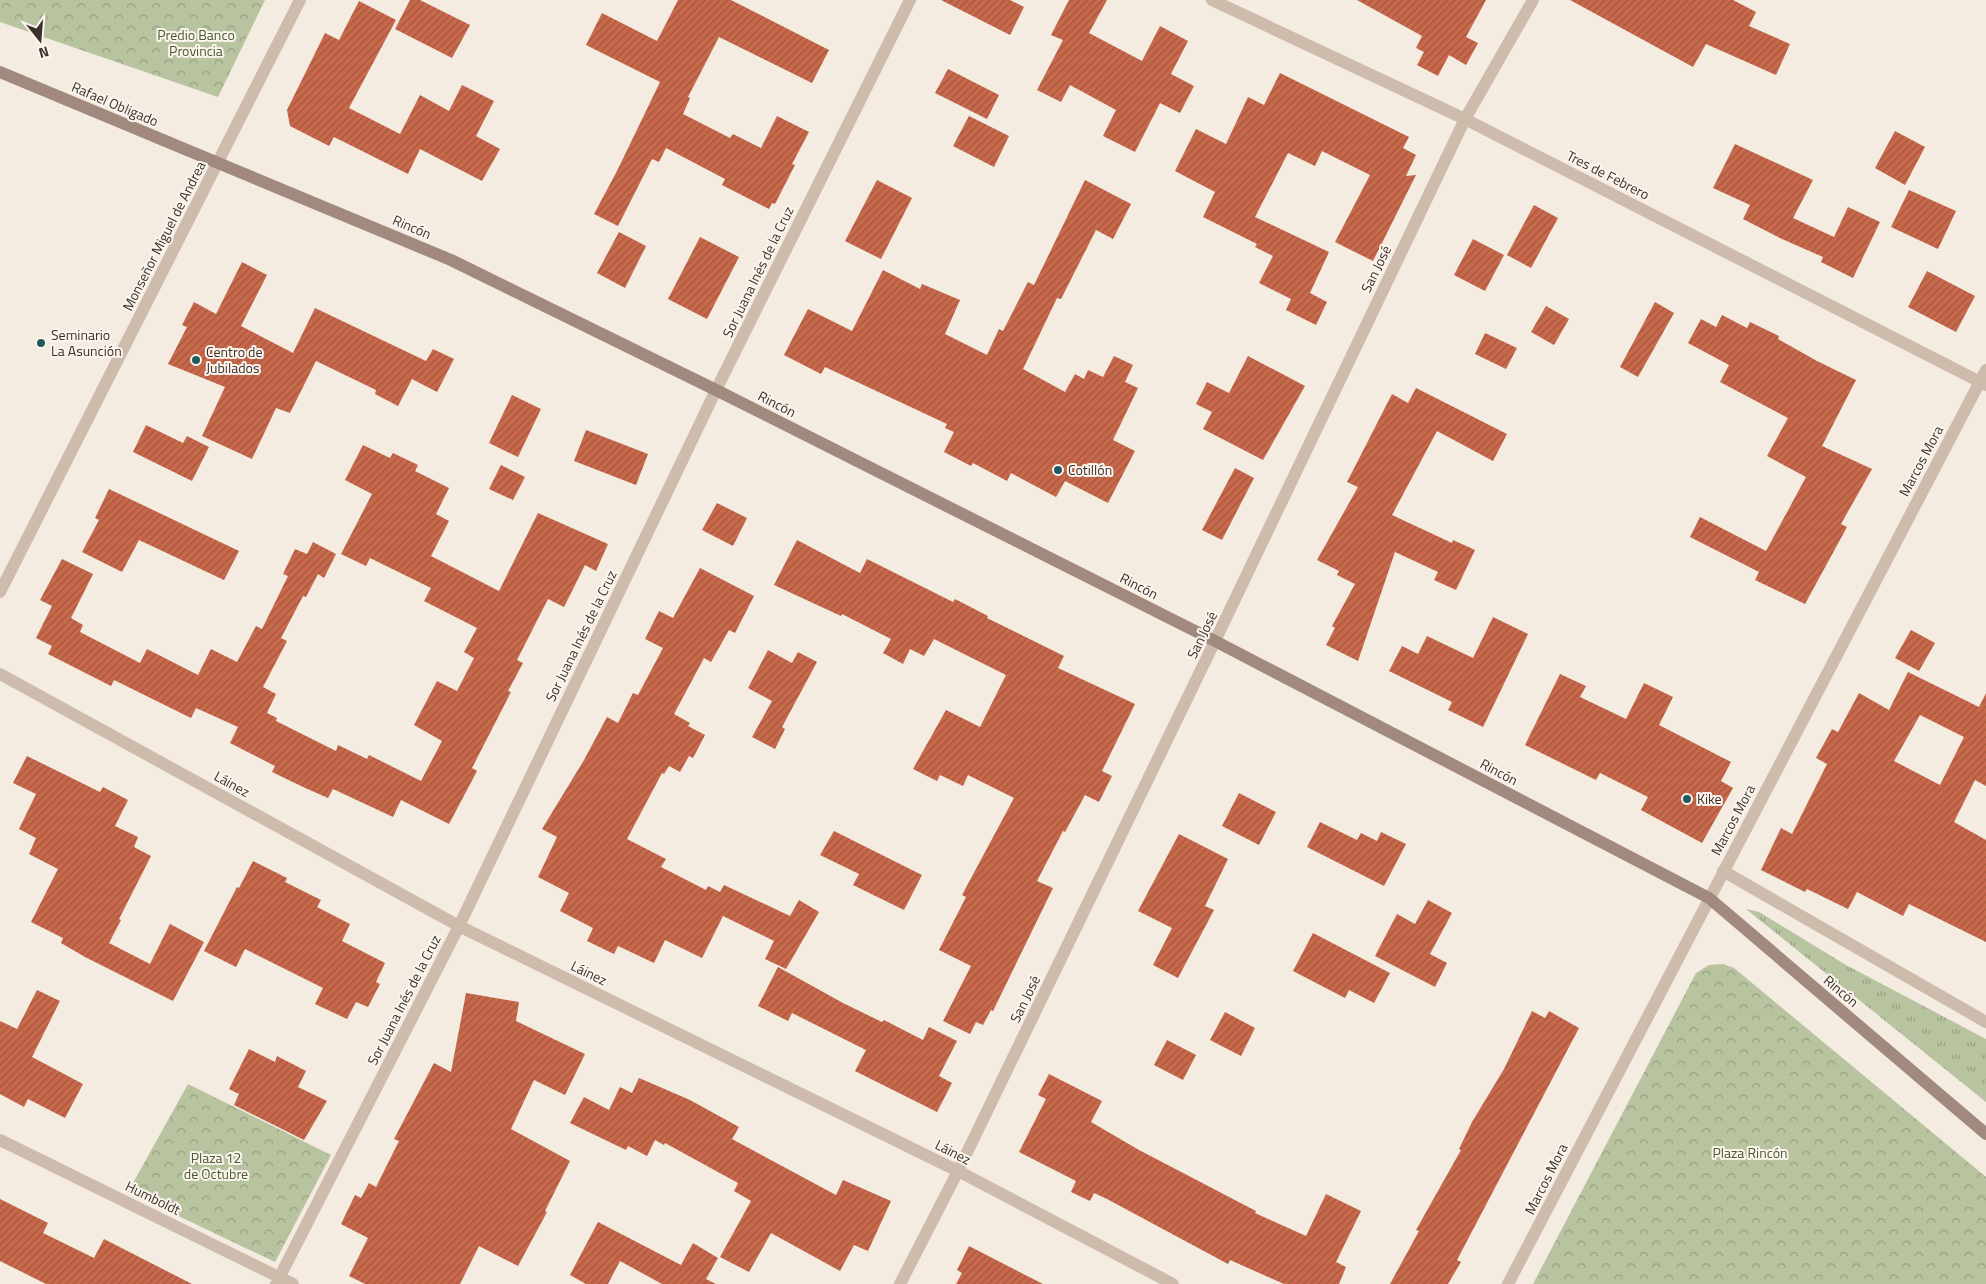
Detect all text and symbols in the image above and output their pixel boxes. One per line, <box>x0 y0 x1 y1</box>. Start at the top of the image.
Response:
north arrow <box>15 15 65 65</box>
park label: Predio Banco Provincia <box>157 24 235 61</box>
text: N <box>36 41 52 64</box>
street label: Rafael Obligado <box>68 76 162 131</box>
street label: Tres de Febrero <box>1563 145 1653 204</box>
street label: Monseñor Miguel de Andrea <box>117 157 210 314</box>
street label: Sor Juana Inés de la Cruz <box>717 203 798 341</box>
street label: Rincón <box>390 209 435 244</box>
street label: San José <box>1355 242 1396 296</box>
place label: Seminario La Asunción <box>51 324 122 361</box>
marker: Seminario La Asunción <box>35 337 47 349</box>
place label: Centro de Jubilados <box>206 341 263 378</box>
marker: Centro de Jubilados <box>190 354 202 366</box>
street label: Rincón <box>755 385 800 422</box>
street label: Marcos Mora <box>1893 422 1948 500</box>
place label: Cotillón <box>1068 459 1112 480</box>
marker: Cotillón <box>1052 464 1064 476</box>
street label: Sor Juana Inés de la Cruz <box>540 567 621 705</box>
street label: Rincón <box>1117 567 1162 604</box>
street label: San José <box>1181 608 1222 662</box>
street label: Rincón <box>1477 753 1522 790</box>
street label: Láinez <box>211 765 254 802</box>
street label: Marcos Mora <box>1705 781 1760 859</box>
place label: Kike <box>1697 788 1722 809</box>
marker: Kike <box>1681 793 1693 805</box>
street label: Sor Juana Inés de la Cruz <box>362 931 446 1069</box>
street label: Láinez <box>568 955 611 990</box>
street label: Rincón <box>1819 970 1863 1012</box>
street label: San José <box>1004 972 1045 1026</box>
street label: Láinez <box>932 1134 975 1169</box>
street label: Marcos Mora <box>1519 1140 1572 1218</box>
park label: Plaza Rincón <box>1712 1142 1788 1163</box>
park label: Plaza 12 de Octubre <box>184 1147 248 1184</box>
street label: Humboldt <box>122 1175 184 1220</box>

